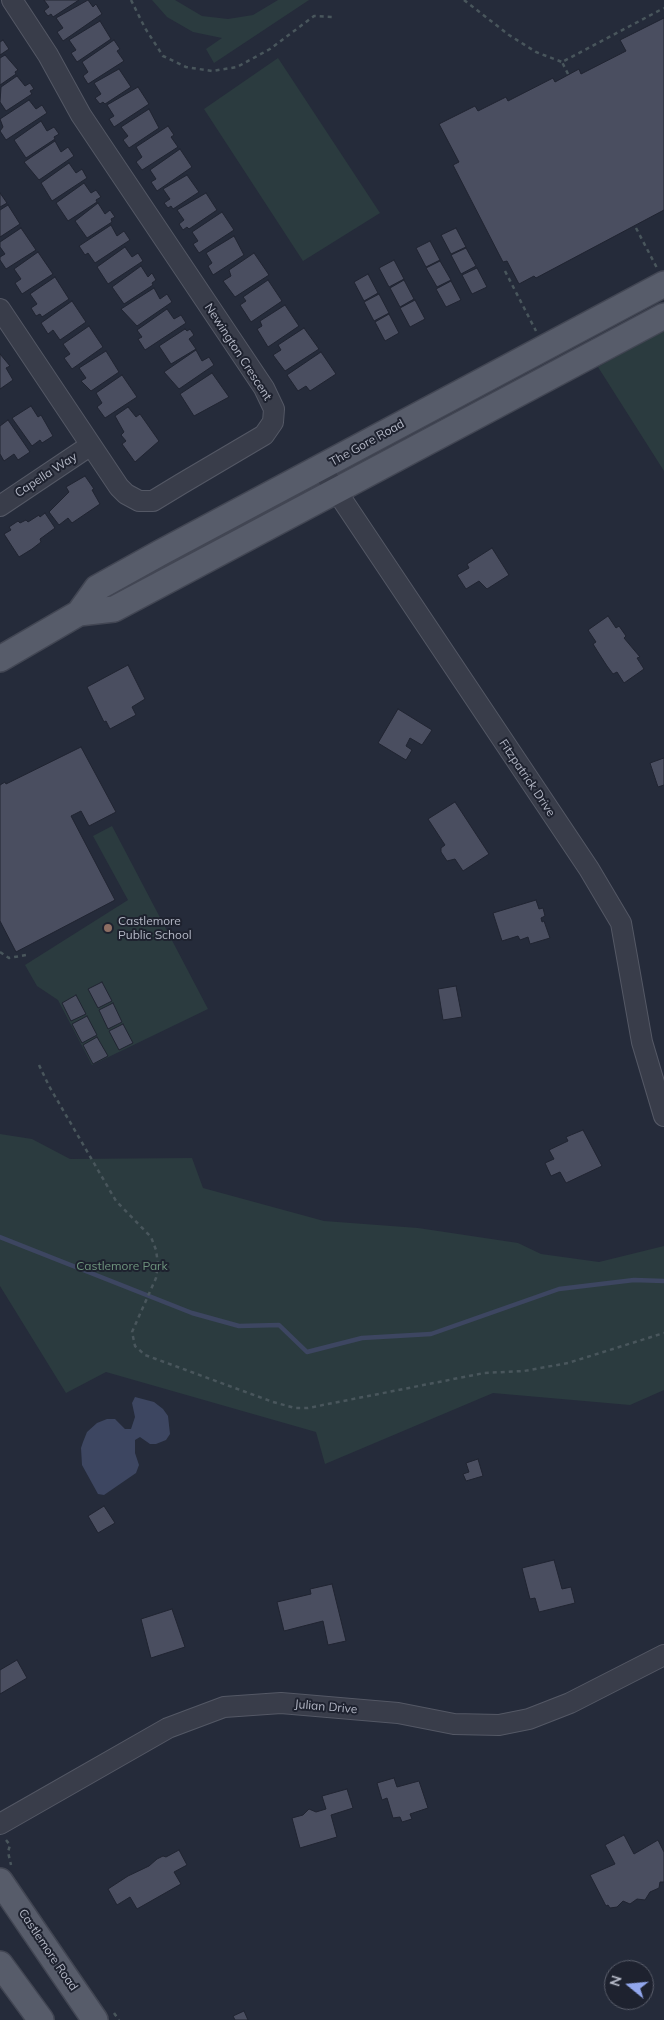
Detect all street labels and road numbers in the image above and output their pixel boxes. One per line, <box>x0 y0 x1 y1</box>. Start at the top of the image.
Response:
street label: Newington Crescent <box>201 301 275 403</box>
street label: The Gore Road <box>327 417 407 469</box>
street label: Capella Way <box>12 450 80 500</box>
street label: Fitzpatrick Drive <box>496 737 558 819</box>
street label: Julian Drive <box>294 1697 358 1717</box>
street label: Castlemore Road <box>15 1906 81 1994</box>

